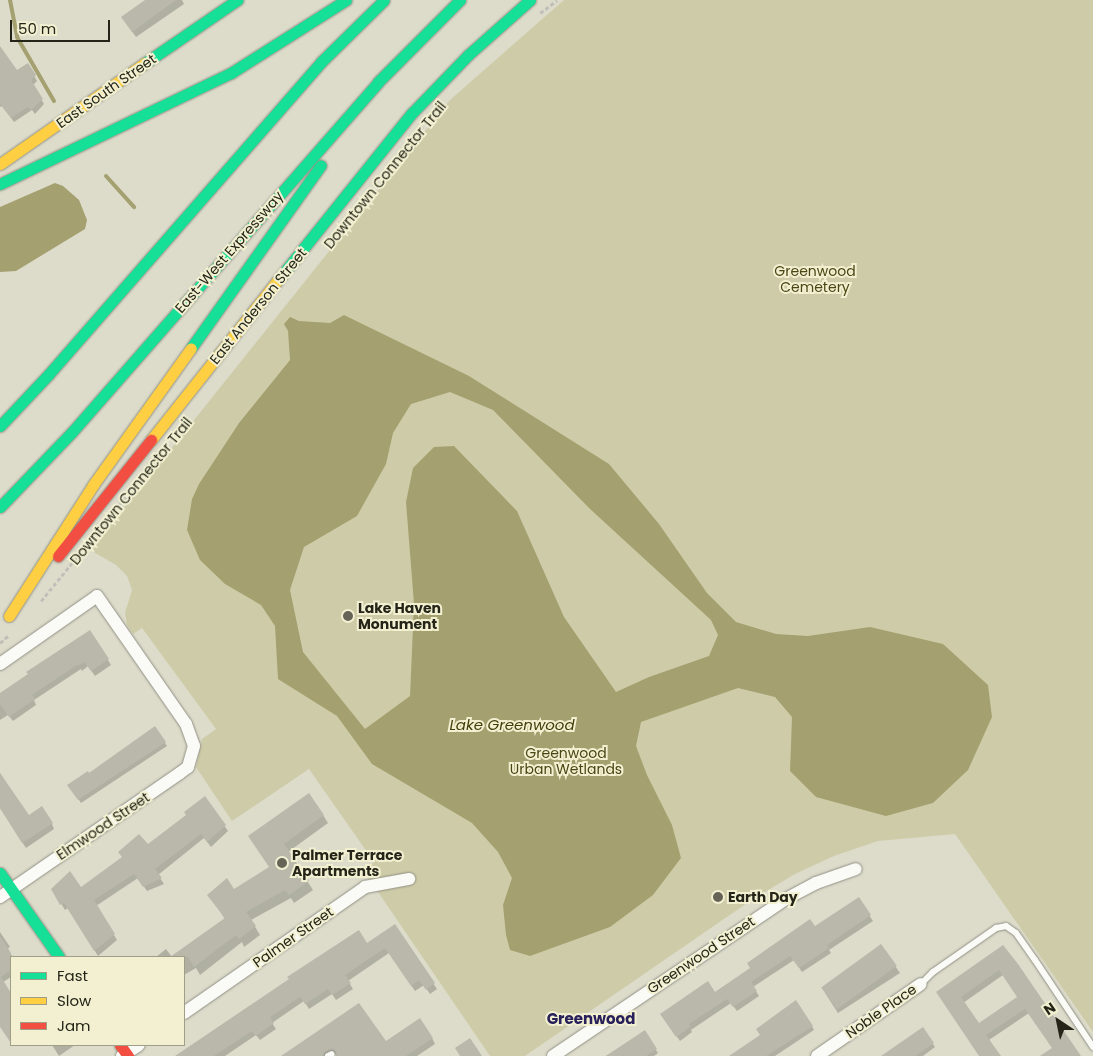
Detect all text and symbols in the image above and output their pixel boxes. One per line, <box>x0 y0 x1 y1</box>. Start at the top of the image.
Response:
scale bar <box>12 10 112 42</box>
text: 50 m <box>18 18 56 39</box>
street label: East South Street <box>53 50 159 132</box>
street label: Downtown Connector Trail <box>320 98 450 252</box>
street label: East-West Expressway <box>172 188 286 316</box>
street label: East Anderson Street <box>206 245 310 367</box>
park label: Greenwood Cemetery <box>774 263 856 296</box>
street label: Downtown Connector Trail <box>66 414 196 568</box>
place label: Lake Haven Monument <box>358 600 441 632</box>
marker: Lake Haven Monument <box>342 610 354 622</box>
water label: Lake Greenwood <box>449 716 575 734</box>
park label: Greenwood Urban Wetlands <box>510 745 622 778</box>
street label: Elmwood Street <box>53 789 153 863</box>
place label: Palmer Terrace Apartments <box>292 847 402 880</box>
marker: Palmer Terrace Apartments <box>276 857 288 869</box>
place label: Earth Day <box>728 889 798 905</box>
marker: Earth Day <box>712 891 724 903</box>
street label: Palmer Street <box>250 903 336 971</box>
street label: Greenwood Street <box>644 913 758 997</box>
legend <box>10 956 185 1046</box>
text: Fast <box>57 965 88 986</box>
street label: Noble Place <box>842 981 920 1041</box>
text: Slow <box>57 990 91 1011</box>
north arrow <box>1033 996 1083 1046</box>
text: N <box>1040 997 1060 1020</box>
district label: Greenwood <box>547 1010 635 1028</box>
text: Jam <box>57 1015 91 1036</box>

